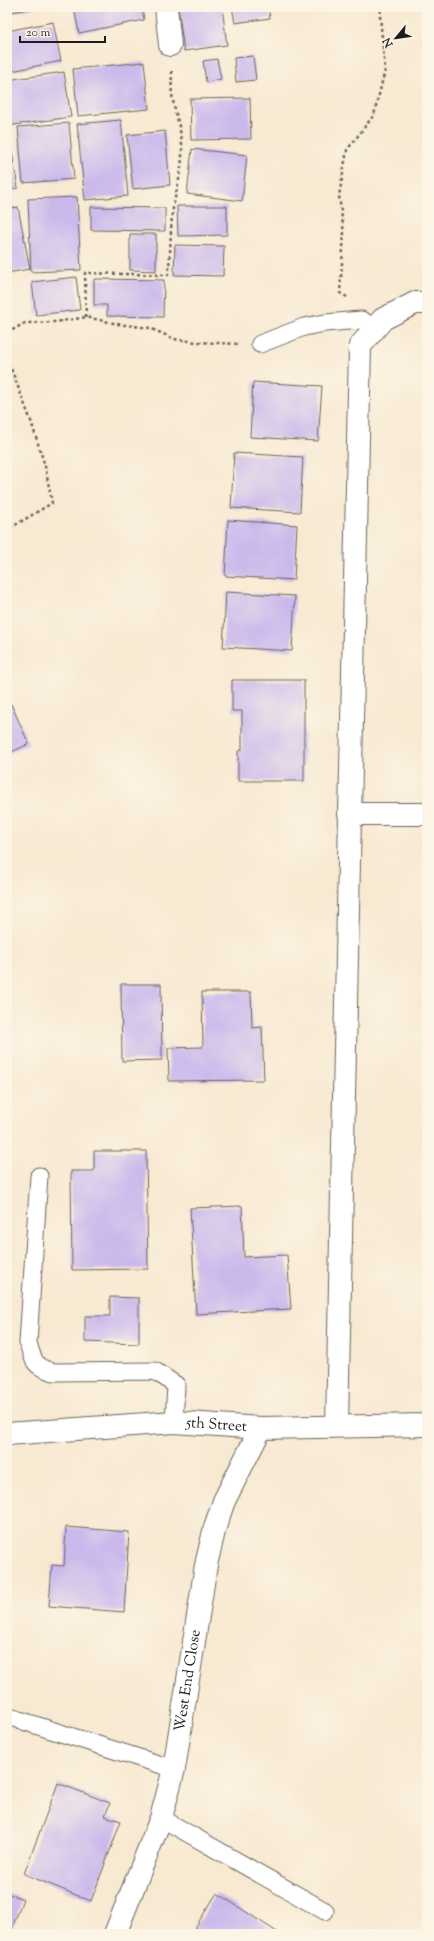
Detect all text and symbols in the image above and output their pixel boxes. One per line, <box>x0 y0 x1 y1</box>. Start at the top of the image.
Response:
scale bar <box>20 18 105 44</box>
north arrow <box>376 18 416 58</box>
text: 20 m <box>26 24 51 42</box>
text: N <box>379 34 398 51</box>
street label: 5th Street <box>184 1412 248 1438</box>
street label: West End Close <box>170 1628 206 1733</box>

